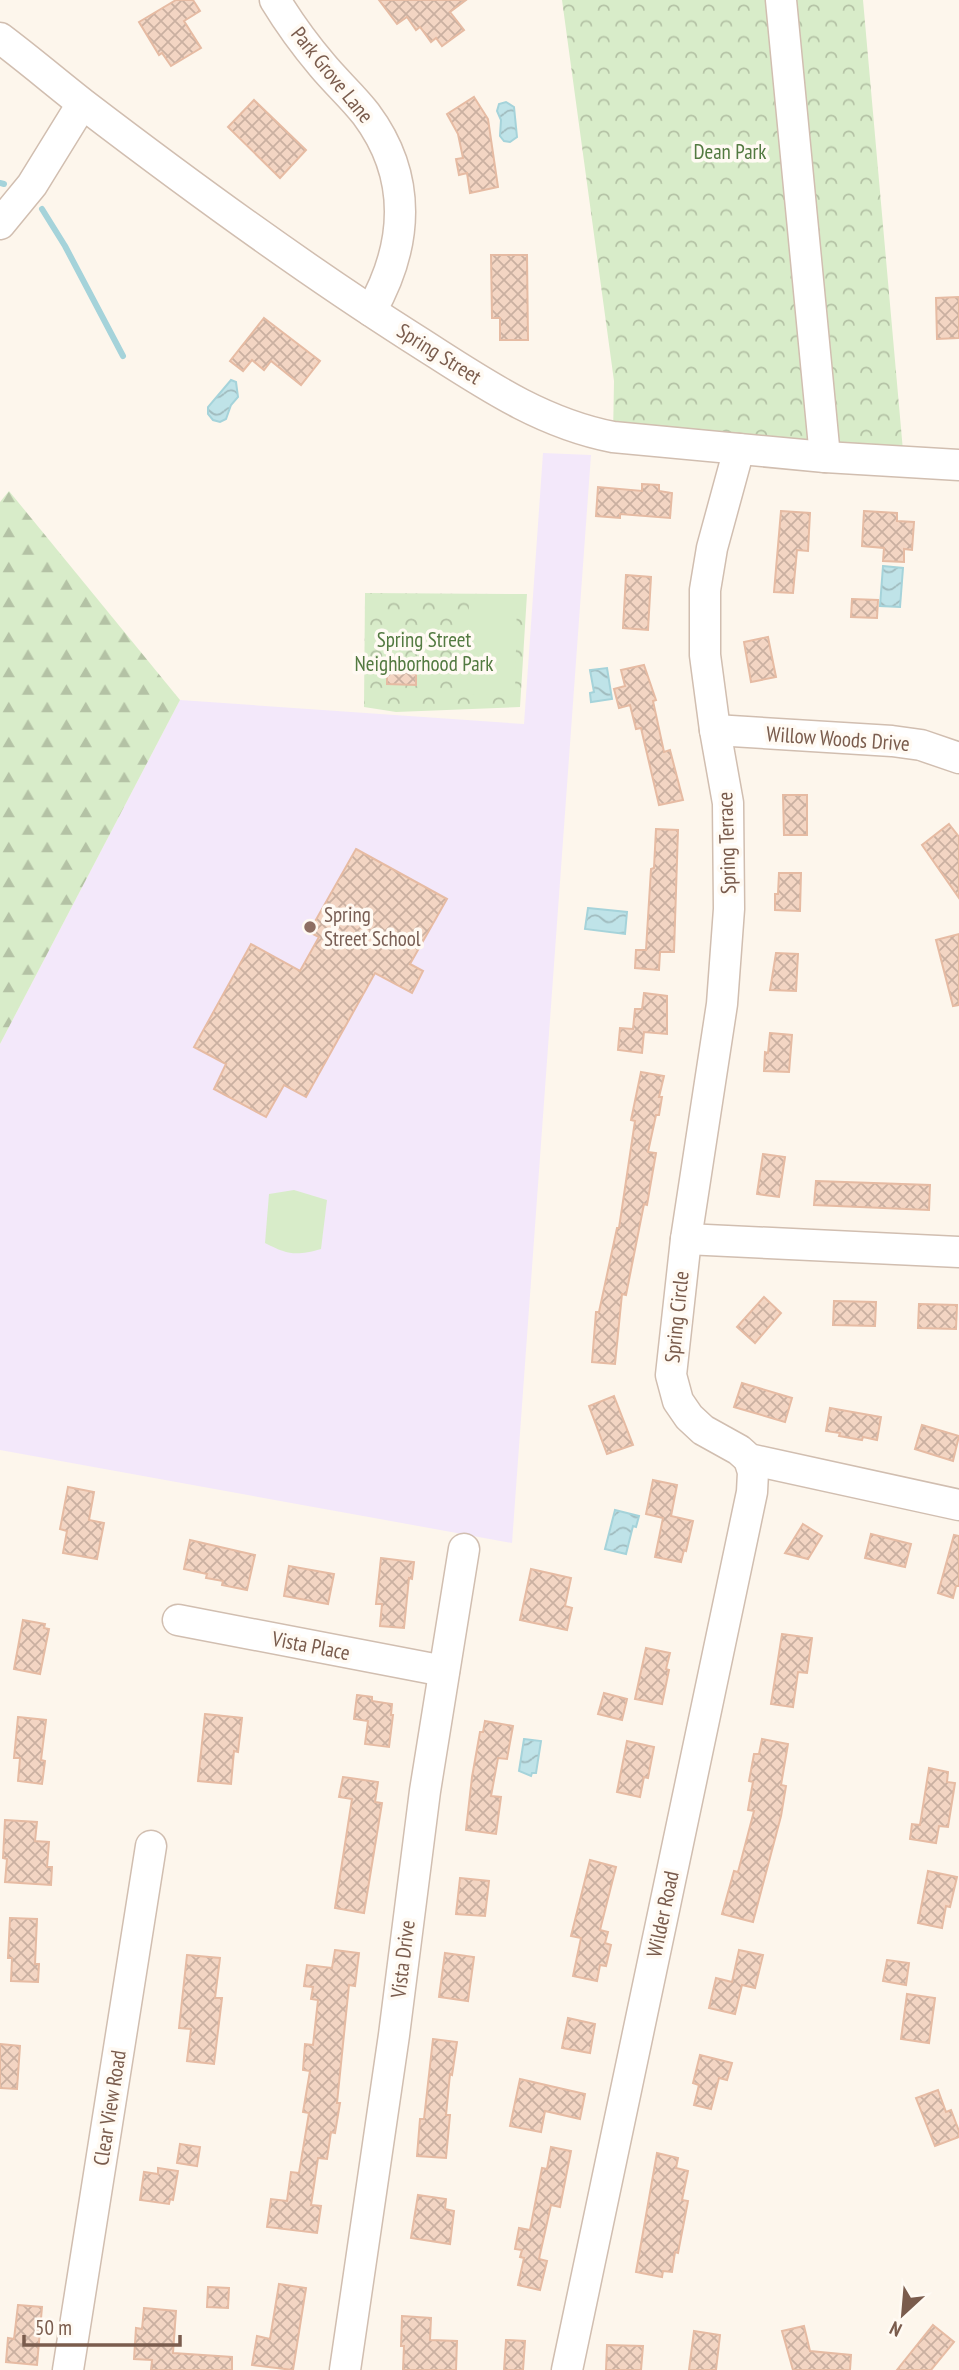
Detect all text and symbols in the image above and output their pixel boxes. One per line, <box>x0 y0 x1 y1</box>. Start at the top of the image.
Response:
street label: Park Grove Lane <box>285 21 379 128</box>
park label: Dean Park <box>694 138 766 165</box>
street label: Spring Street <box>392 317 487 390</box>
park label: Spring Street Neighborhood Park <box>355 626 493 677</box>
street label: Willow Woods Drive <box>765 720 911 757</box>
street label: Spring Terrace <box>711 791 742 895</box>
place label: Spring Street School <box>324 901 421 952</box>
marker: Spring Street School <box>302 919 318 935</box>
street label: Spring Circle <box>658 1270 695 1364</box>
street label: Vista Place <box>269 1625 352 1666</box>
street label: Wilder Road <box>640 1868 685 1959</box>
street label: Vista Drive <box>384 1918 421 2000</box>
street label: Clear View Road <box>87 2048 132 2167</box>
north arrow <box>868 2279 938 2349</box>
scale bar <box>24 2304 180 2348</box>
text: 50 m <box>35 2314 72 2341</box>
text: N <box>886 2316 905 2342</box>

